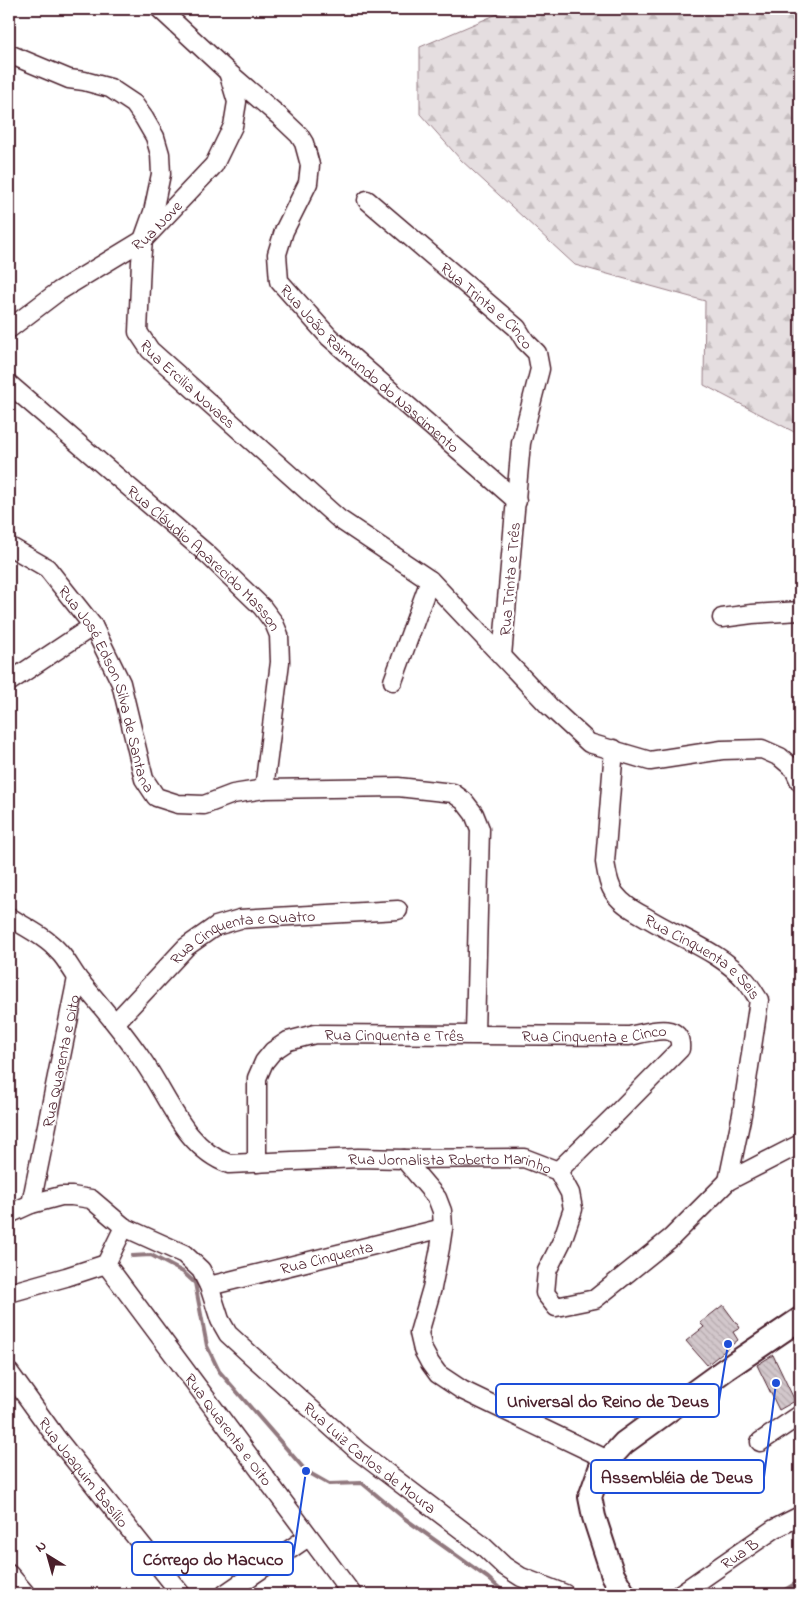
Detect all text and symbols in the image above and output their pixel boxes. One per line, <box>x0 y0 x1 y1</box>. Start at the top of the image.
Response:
street label: Rua Nove <box>128 195 189 258</box>
street label: Rua Trinta e Cinco <box>434 257 537 356</box>
street label: Rua João Raimundo do Nascimento <box>273 280 464 460</box>
street label: Rua Ercilia Novaes <box>132 336 240 435</box>
street label: Rua Cláudio Aparecido Masson <box>121 480 286 635</box>
street label: Rua Trinta e Três <box>494 521 528 637</box>
street label: Rua José Edson Silva de Santana <box>51 581 160 798</box>
street label: Rua Cinquenta e Quatro <box>165 905 316 971</box>
street label: Rua Cinquenta e Seis <box>639 909 766 1005</box>
street label: Rua Quarenta e Oito <box>37 993 87 1130</box>
street label: Rua Cinquenta e Cinco <box>522 1020 667 1050</box>
street label: Rua Cinquenta e Três <box>324 1024 464 1049</box>
street label: Rua Jornalista Roberto Marinho <box>348 1148 555 1182</box>
street label: Rua Cinquenta <box>278 1236 376 1282</box>
street label: Rua Quarenta e Oito <box>178 1369 277 1492</box>
callout: Universal do Reino de Deus <box>496 1384 719 1417</box>
text: Universal do Reino de Deus <box>507 1390 709 1416</box>
street label: Rua Luiz Carlos de Moura <box>297 1397 441 1520</box>
street label: Rua Joaquim Basílio <box>31 1413 134 1534</box>
callout: Assembléia de Deus <box>591 1460 764 1493</box>
text: Assembléia de Deus <box>601 1466 753 1492</box>
north arrow <box>22 1530 72 1580</box>
street label: Rua B <box>717 1533 764 1576</box>
text: N <box>31 1536 51 1558</box>
callout: Córrego do Macuco <box>132 1542 293 1575</box>
text: Córrego do Macuco <box>143 1548 283 1575</box>

